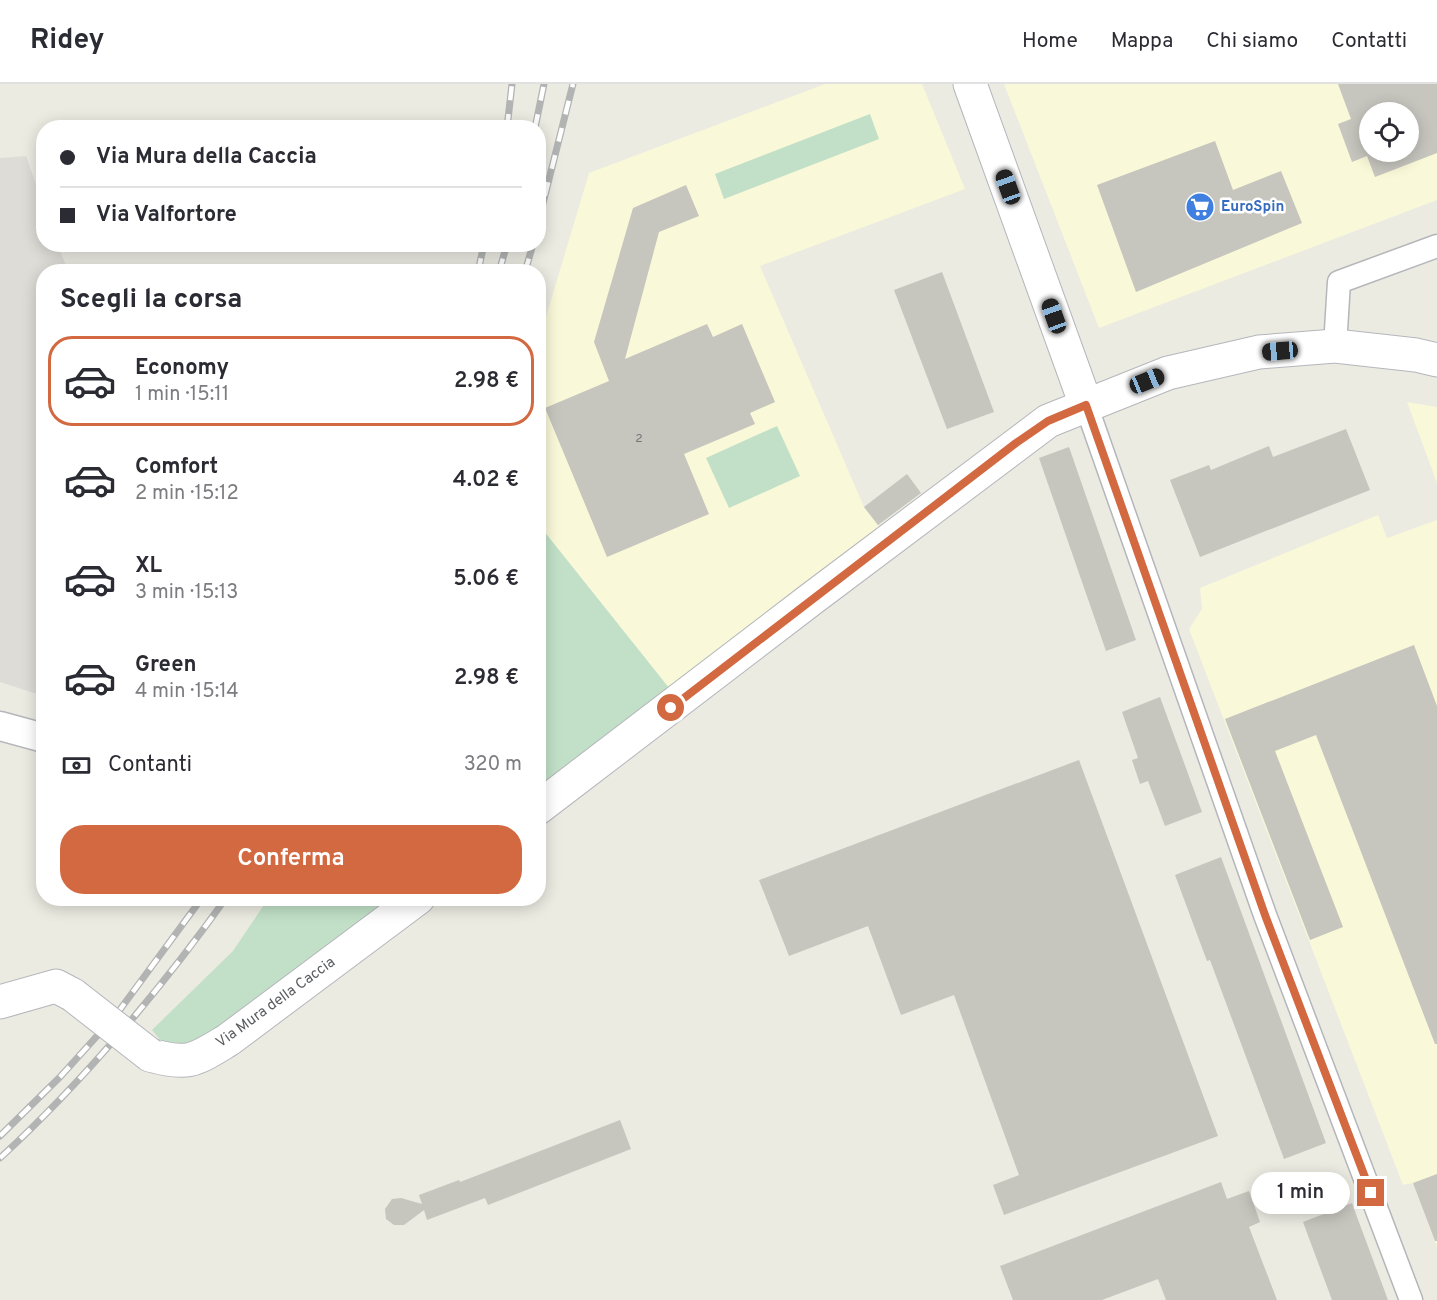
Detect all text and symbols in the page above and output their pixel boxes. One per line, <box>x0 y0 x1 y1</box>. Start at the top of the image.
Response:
text: Ridey <box>30 23 104 59</box>
text: Home <box>1022 28 1078 55</box>
text: Mappa <box>1111 28 1173 55</box>
text: Chi siamo <box>1206 28 1298 55</box>
text: Contatti <box>1331 28 1407 55</box>
map controls <box>1359 102 1419 162</box>
button: locate <box>1359 102 1419 162</box>
text: Via Mura della Caccia <box>96 144 317 171</box>
car <box>993 167 1023 207</box>
supermarket icon: EuroSpin <box>1184 191 1216 223</box>
place label: EuroSpin <box>1221 198 1284 217</box>
text: Via Valfortore <box>96 202 237 229</box>
text: Scegli la corsa <box>60 283 242 317</box>
car <box>1039 296 1069 336</box>
car <box>1261 340 1299 362</box>
icon: car <box>63 354 117 408</box>
text: Economy <box>135 355 229 382</box>
car <box>1127 366 1167 396</box>
text: 2.98 € <box>454 368 519 395</box>
text: 1 min · 15:11 <box>135 382 229 408</box>
house number: 2 <box>635 431 643 447</box>
icon: car <box>63 453 117 507</box>
text: Comfort <box>135 454 218 481</box>
text: 4.02 € <box>453 467 519 494</box>
text: 2 min · 15:12 <box>135 481 239 507</box>
icon: car <box>63 552 117 606</box>
text: XL <box>135 553 162 580</box>
text: 5.06 € <box>453 566 519 593</box>
text: 3 min · 15:13 <box>135 580 238 606</box>
icon: car <box>63 651 117 705</box>
text: Green <box>135 652 197 679</box>
text: 2.98 € <box>454 665 519 692</box>
text: 4 min · 15:14 <box>135 679 239 705</box>
route start <box>657 694 684 721</box>
icon: cash <box>60 749 93 782</box>
text: Contanti <box>108 752 192 779</box>
text: 320 m <box>464 752 522 778</box>
button: Conferma <box>60 825 522 894</box>
street label: Via Mura della Caccia <box>213 953 339 1053</box>
callout: 1 min <box>1251 1172 1350 1214</box>
route end <box>1357 1179 1384 1206</box>
text: 1 min <box>1277 1180 1324 1206</box>

